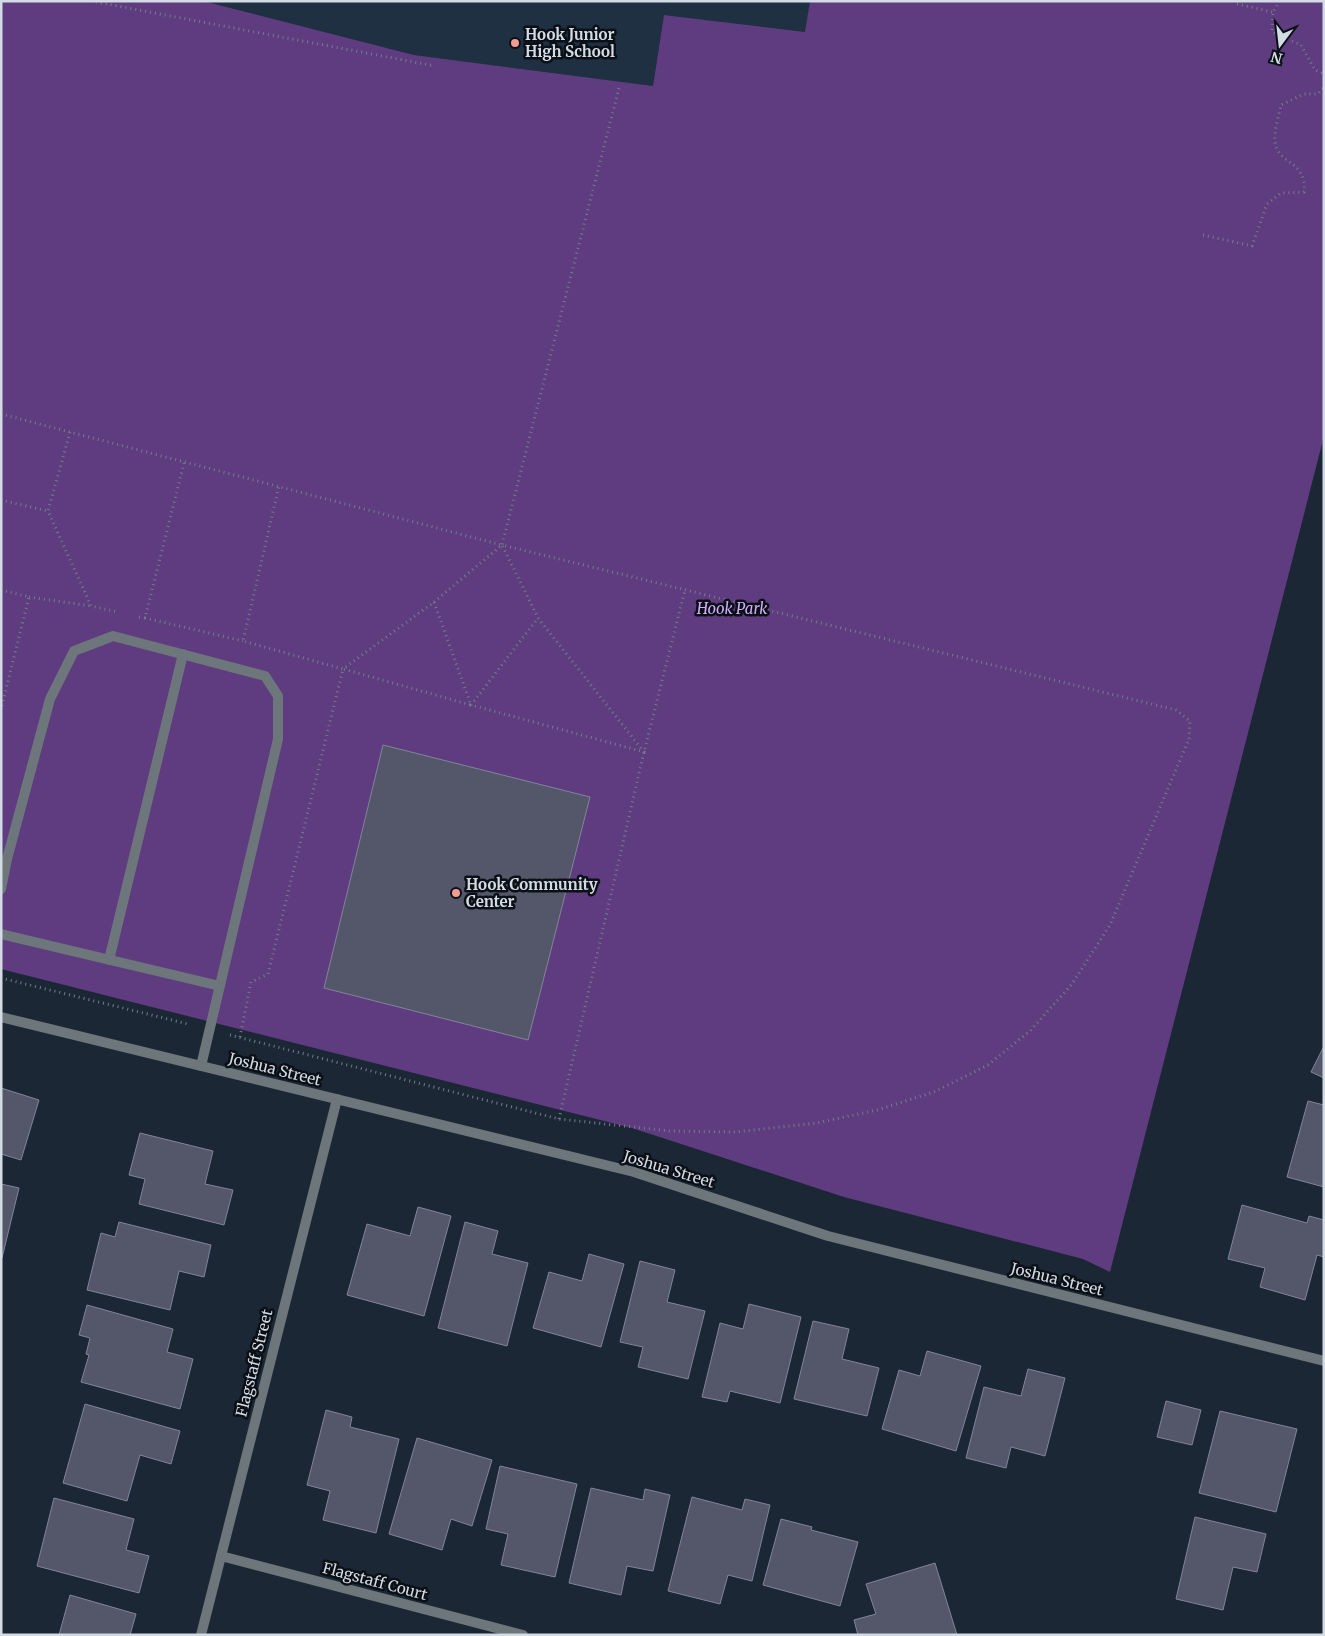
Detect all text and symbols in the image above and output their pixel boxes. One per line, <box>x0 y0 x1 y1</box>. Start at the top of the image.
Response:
north arrow <box>1255 20 1305 70</box>
place label: Hook Junior High School <box>525 25 615 61</box>
marker: Hook Junior High School <box>509 37 521 49</box>
text: N <box>1269 47 1284 68</box>
park label: Hook Park <box>696 599 768 618</box>
place label: Hook Community Center <box>466 875 598 911</box>
marker: Hook Community Center <box>450 887 462 899</box>
street label: Joshua Street <box>226 1048 323 1090</box>
street label: Joshua Street <box>620 1146 717 1192</box>
street label: Joshua Street <box>1008 1258 1105 1300</box>
street label: Flagstaff Street <box>231 1307 277 1419</box>
street label: Flagstaff Court <box>321 1558 430 1604</box>

